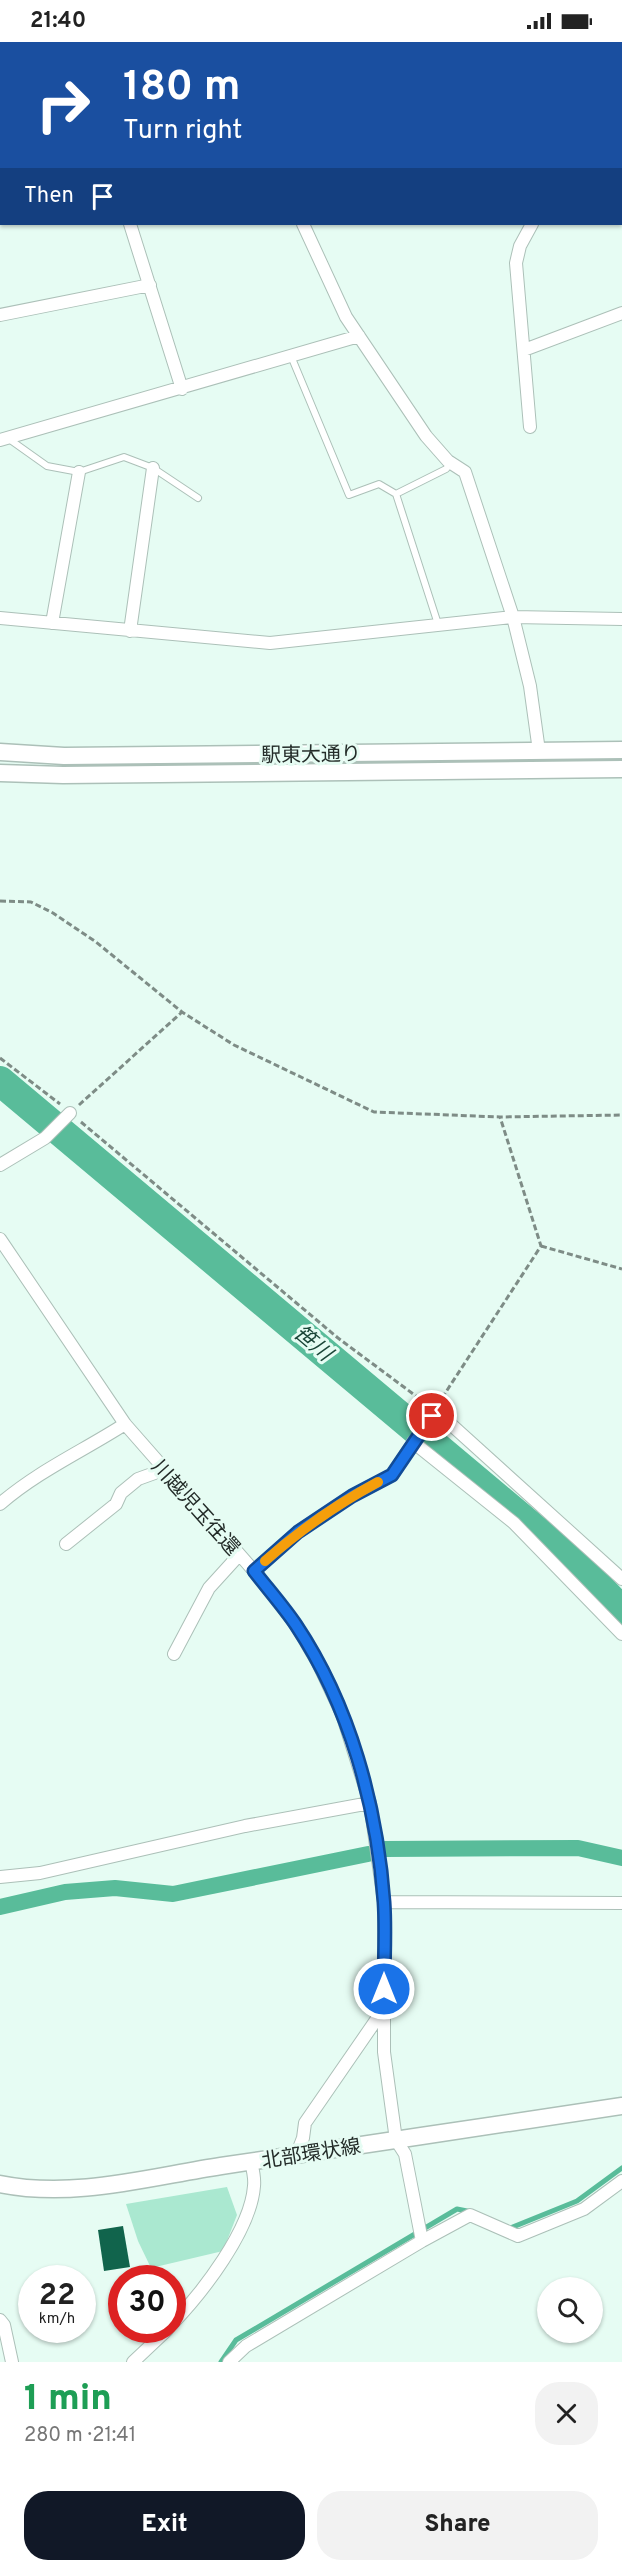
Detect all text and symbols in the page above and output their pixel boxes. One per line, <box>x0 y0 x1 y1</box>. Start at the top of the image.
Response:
text: 21:40 <box>30 8 86 35</box>
text: 180 m <box>123 62 240 115</box>
icon: right <box>24 66 102 144</box>
text: Turn right <box>123 114 242 148</box>
icon: arrive <box>86 180 119 213</box>
text: Then <box>24 183 74 210</box>
street label: 駅東大通り <box>261 742 361 770</box>
water label: 笹川 <box>287 1320 338 1369</box>
pin <box>406 1390 457 1441</box>
icon: arrive <box>415 1399 448 1432</box>
street label: 川越児玉往還 <box>145 1455 244 1562</box>
position arrow <box>352 1957 416 2021</box>
street label: 北部環状線 <box>260 2134 363 2176</box>
speed limit sign: 30 <box>108 2265 186 2343</box>
map controls <box>537 2277 603 2343</box>
button: search <box>537 2277 603 2343</box>
text: 22 <box>39 2278 75 2315</box>
text: km/h <box>39 2310 75 2329</box>
text: 1 min <box>24 2377 112 2423</box>
button: close <box>535 2382 598 2445</box>
text: 280 m · 21:41 <box>24 2423 136 2449</box>
button: Exit <box>24 2491 305 2560</box>
button: Share <box>317 2491 598 2560</box>

